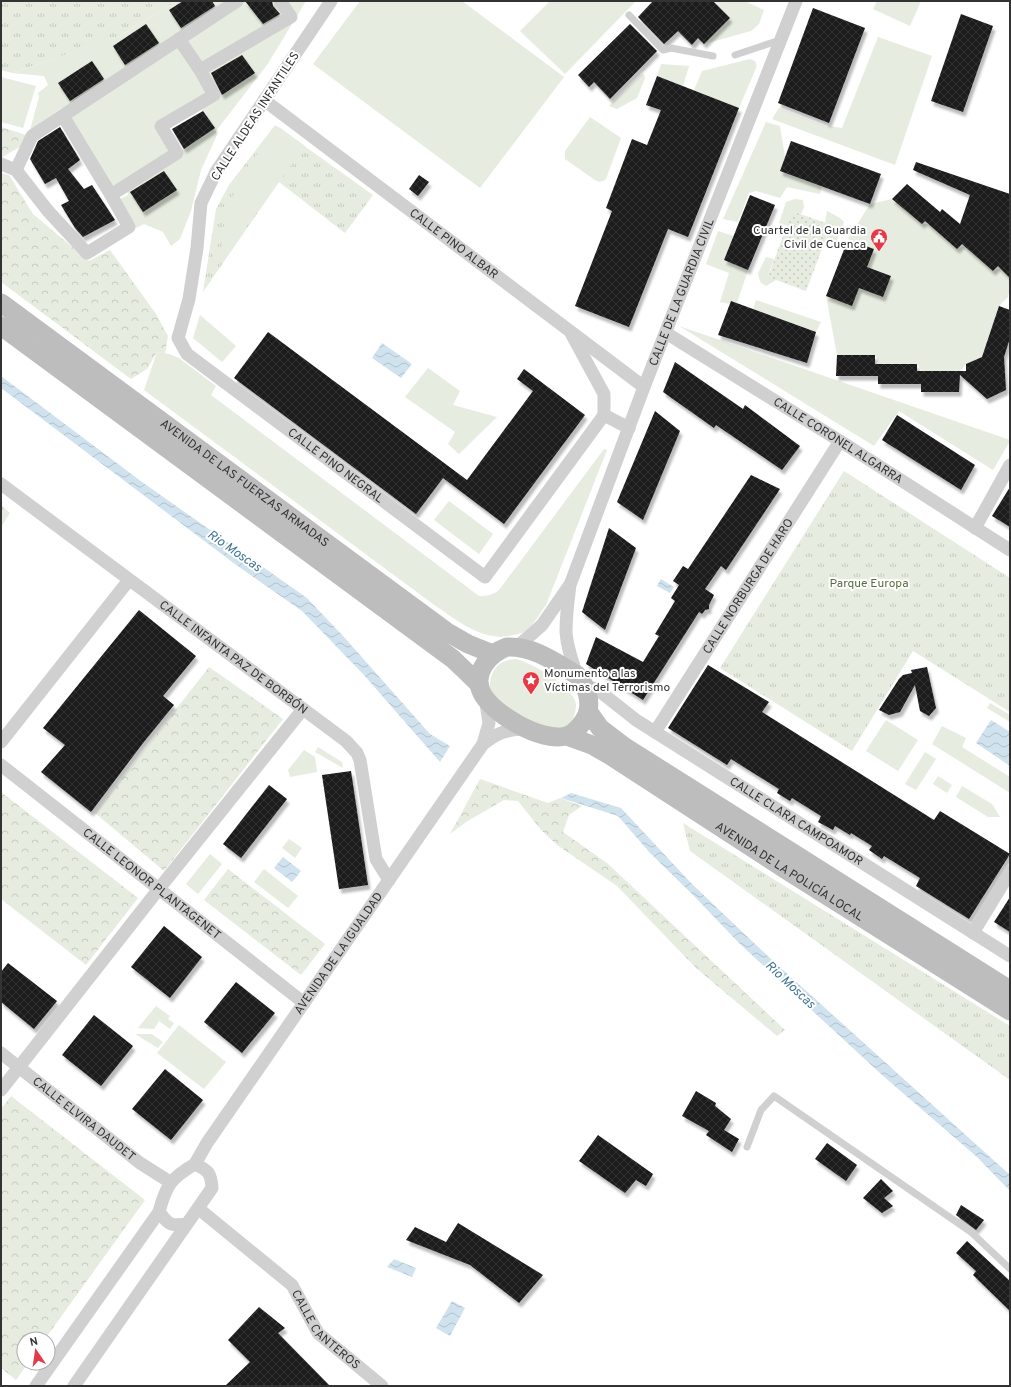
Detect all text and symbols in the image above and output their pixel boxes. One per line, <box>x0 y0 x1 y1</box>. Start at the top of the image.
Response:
street label: CALLE ALDEAS INFANTILES <box>208 49 304 184</box>
street label: CALLE PINO ALBAR <box>406 205 501 283</box>
street label: CALLE DE LA GUARDIA CIVIL <box>646 216 719 369</box>
place label: Cuartel de la Guardia Civil de Cuenca <box>753 223 866 253</box>
public building icon: Cuartel de la Guardia Civil de Cuenca <box>869 227 889 252</box>
street label: CALLE CORONEL ALGARRA <box>770 394 906 488</box>
street label: AVENIDA DE LAS FUERZAS ARMADAS <box>157 416 332 551</box>
street label: CALLE PINO NEGRAL <box>284 425 387 507</box>
street label: CALLE NORBURGA DE HARO <box>700 516 798 657</box>
water label: Rio Moscas <box>204 527 264 576</box>
park label: Parque Europa <box>829 576 909 592</box>
street label: CALLE INFANTA PAZ DE BORBÓN <box>156 598 310 719</box>
place label: Monumento a las Víctimas del Terrorismo <box>544 666 670 696</box>
place icon: Monumento a las Víctimas del Terrorismo <box>521 670 541 695</box>
street label: CALLE CLARA CAMPOAMOR <box>726 774 866 870</box>
street label: AVENIDA DE LA POLICÍA LOCAL <box>712 819 866 926</box>
street label: CALLE LEONOR PLANTAGENET <box>79 825 224 944</box>
street label: AVENIDA DE LA IGUALDAD <box>291 889 387 1018</box>
water label: Rio Moscas <box>761 958 818 1013</box>
street label: CALLE ELVIRA DAUDET <box>29 1074 138 1165</box>
street label: CALLE CANTEROS <box>287 1287 363 1374</box>
north arrow <box>16 1331 56 1371</box>
text: N <box>29 1335 39 1350</box>

